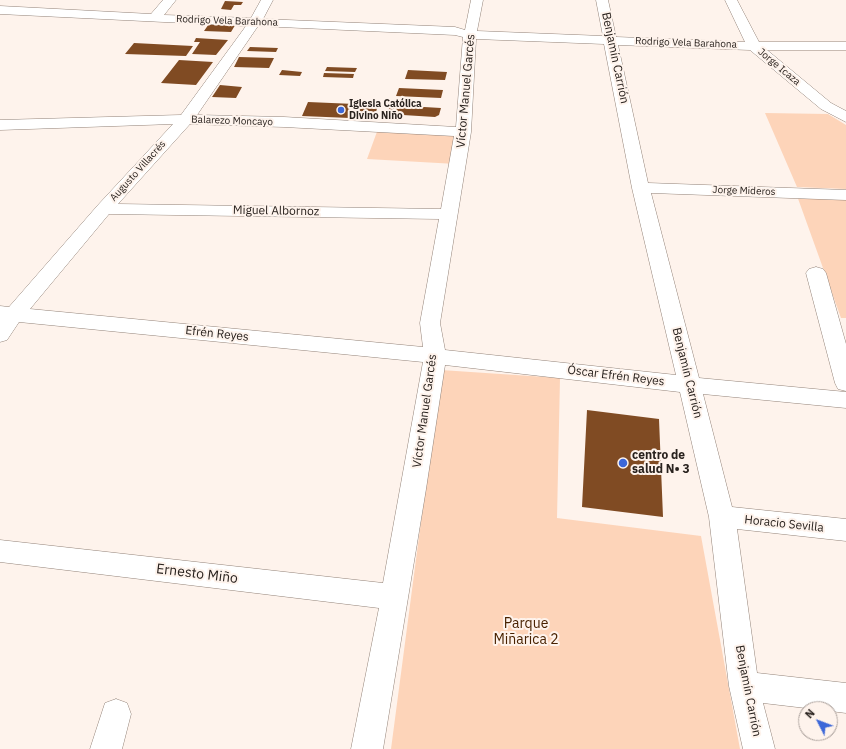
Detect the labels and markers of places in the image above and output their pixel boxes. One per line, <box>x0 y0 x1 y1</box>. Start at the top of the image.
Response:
place label: Iglesia Católica Divino Niño <box>349 98 422 122</box>
marker: Iglesia Católica Divino Niño <box>336 105 346 115</box>
place label: centro de salud N• 3 <box>632 449 690 477</box>
marker: centro de salud N• 3 <box>617 457 629 469</box>

